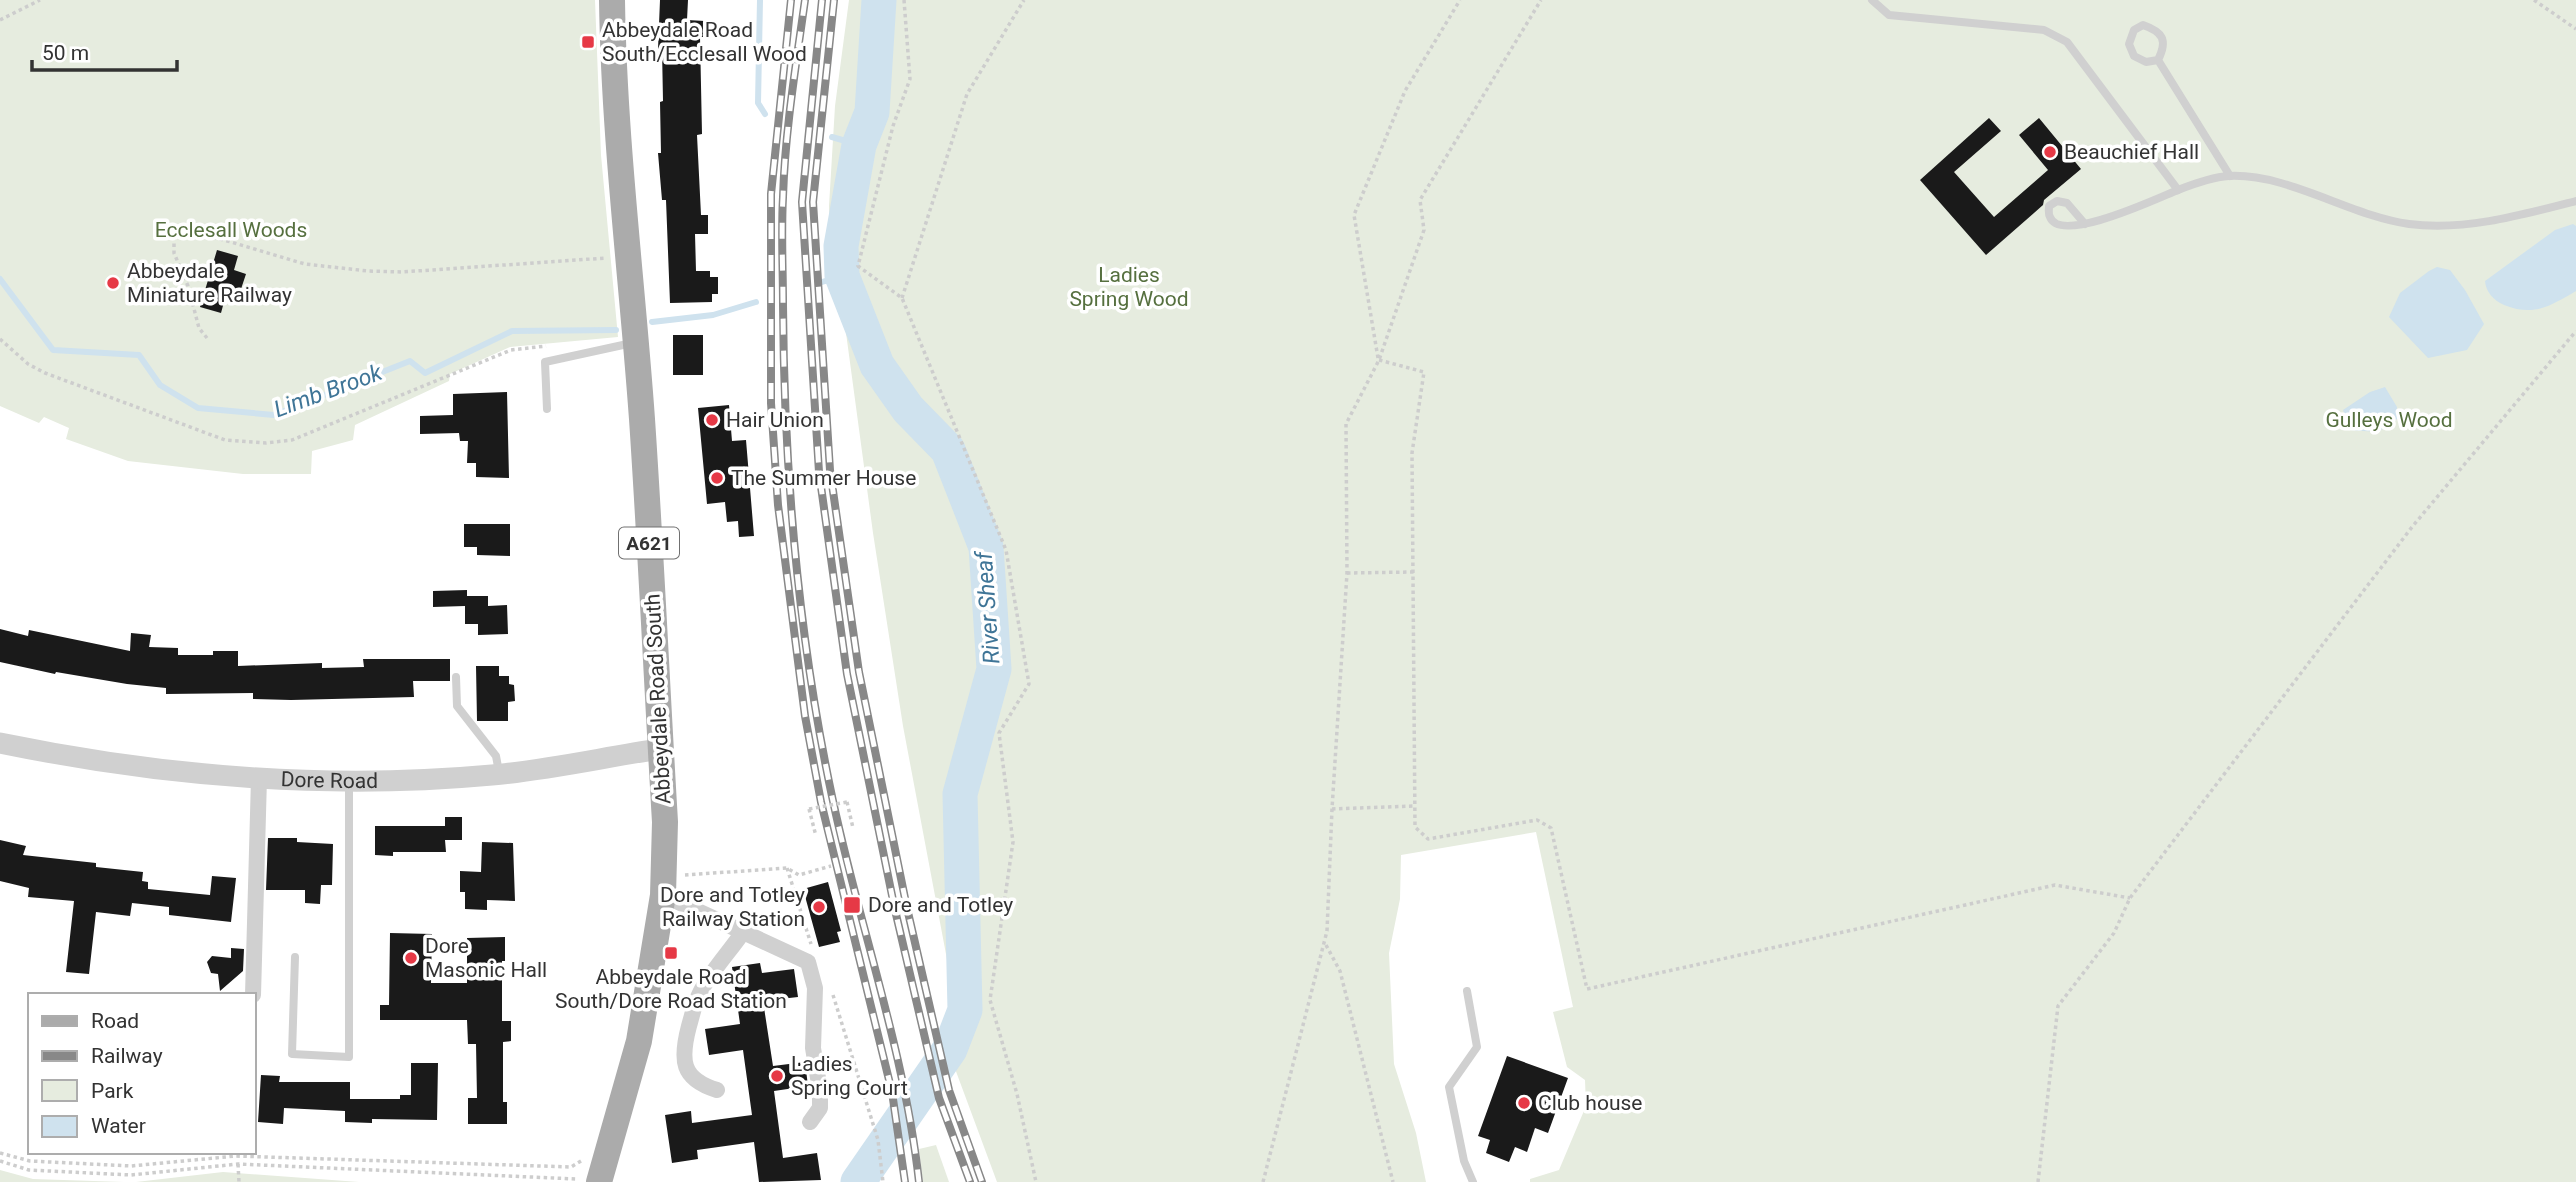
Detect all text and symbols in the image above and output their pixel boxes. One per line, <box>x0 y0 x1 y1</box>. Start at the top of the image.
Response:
place label: Abbeydale Road South/Ecclesall Wood <box>602 18 807 66</box>
scale bar <box>32 28 177 72</box>
marker: Abbeydale Road South/Ecclesall Wood <box>580 34 596 50</box>
text: 50 m <box>42 41 89 65</box>
place label: Beauchief Hall <box>2064 140 2199 164</box>
marker: Beauchief Hall <box>2042 144 2058 160</box>
park label: Ecclesall Woods <box>155 218 307 242</box>
place label: Abbeydale Miniature Railway <box>127 259 292 307</box>
park label: Ladies Spring Wood <box>1069 263 1189 311</box>
marker: Abbeydale Miniature Railway <box>105 275 121 291</box>
water label: Limb Brook <box>270 359 386 423</box>
place label: Hair Union <box>726 408 824 432</box>
park label: Gulleys Wood <box>2325 408 2453 432</box>
marker: Hair Union <box>704 412 720 428</box>
place label: The Summer House <box>731 466 916 490</box>
marker: The Summer House <box>709 470 725 486</box>
road number: A621 <box>619 528 679 558</box>
water label: River Sheaf <box>970 549 1005 665</box>
street label: Abbeydale Road South <box>641 593 675 805</box>
street label: Dore Road <box>280 767 378 793</box>
place label: Dore and Totley Railway Station <box>660 883 805 931</box>
place label: Dore and Totley <box>868 893 1013 917</box>
marker: Dore and Totley <box>842 895 862 915</box>
marker: Dore and Totley Railway Station <box>811 899 827 915</box>
place label: Dore Masonic Hall <box>425 934 547 982</box>
marker: Abbeydale Road South/Dore Road Station <box>663 945 679 961</box>
marker: Dore Masonic Hall <box>403 950 419 966</box>
place label: Abbeydale Road South/Dore Road Station <box>555 965 787 1013</box>
legend <box>28 993 256 1154</box>
text: Road <box>91 1009 139 1033</box>
text: Railway <box>91 1044 163 1068</box>
place label: Ladies Spring Court <box>791 1052 908 1100</box>
marker: Ladies Spring Court <box>769 1068 785 1084</box>
text: Park <box>91 1079 134 1103</box>
place label: Club house <box>1538 1091 1642 1115</box>
marker: Club house <box>1516 1095 1532 1111</box>
text: Water <box>91 1114 146 1138</box>

